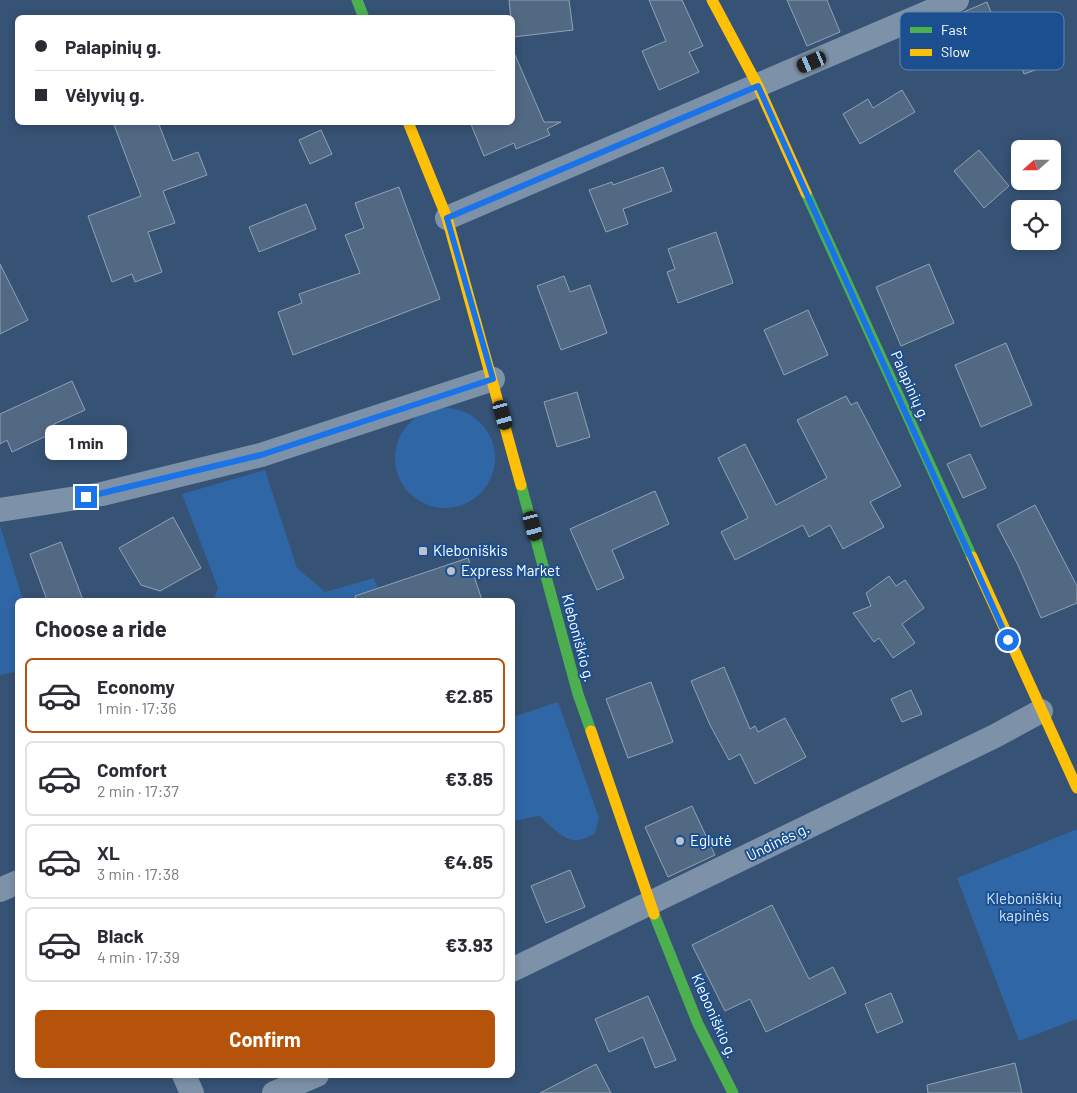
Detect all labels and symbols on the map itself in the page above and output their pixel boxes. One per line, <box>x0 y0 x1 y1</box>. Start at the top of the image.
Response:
legend <box>900 12 1064 70</box>
text: Fast <box>941 21 967 38</box>
text: Slow <box>941 43 970 60</box>
car <box>795 49 828 75</box>
north arrow <box>1011 140 1061 190</box>
street label: Palapinių g. <box>887 348 934 423</box>
car <box>491 399 514 431</box>
callout: 1 min <box>45 424 127 460</box>
route end <box>75 486 97 508</box>
car <box>521 510 544 542</box>
place label: Kleboniškis <box>433 541 508 559</box>
marker: Kleboniškis <box>417 545 429 557</box>
place label: Express Market <box>461 561 560 579</box>
marker: Express Market <box>445 565 457 577</box>
street label: Kleboniškio g. <box>559 592 599 684</box>
route start <box>997 629 1019 651</box>
street label: Undinės g. <box>743 818 812 864</box>
place label: Eglutė <box>690 831 732 849</box>
marker: Eglutė <box>674 835 686 847</box>
park label: Kleboniškių kapinės <box>986 889 1062 924</box>
street label: Kleboniškio g. <box>688 970 742 1061</box>

